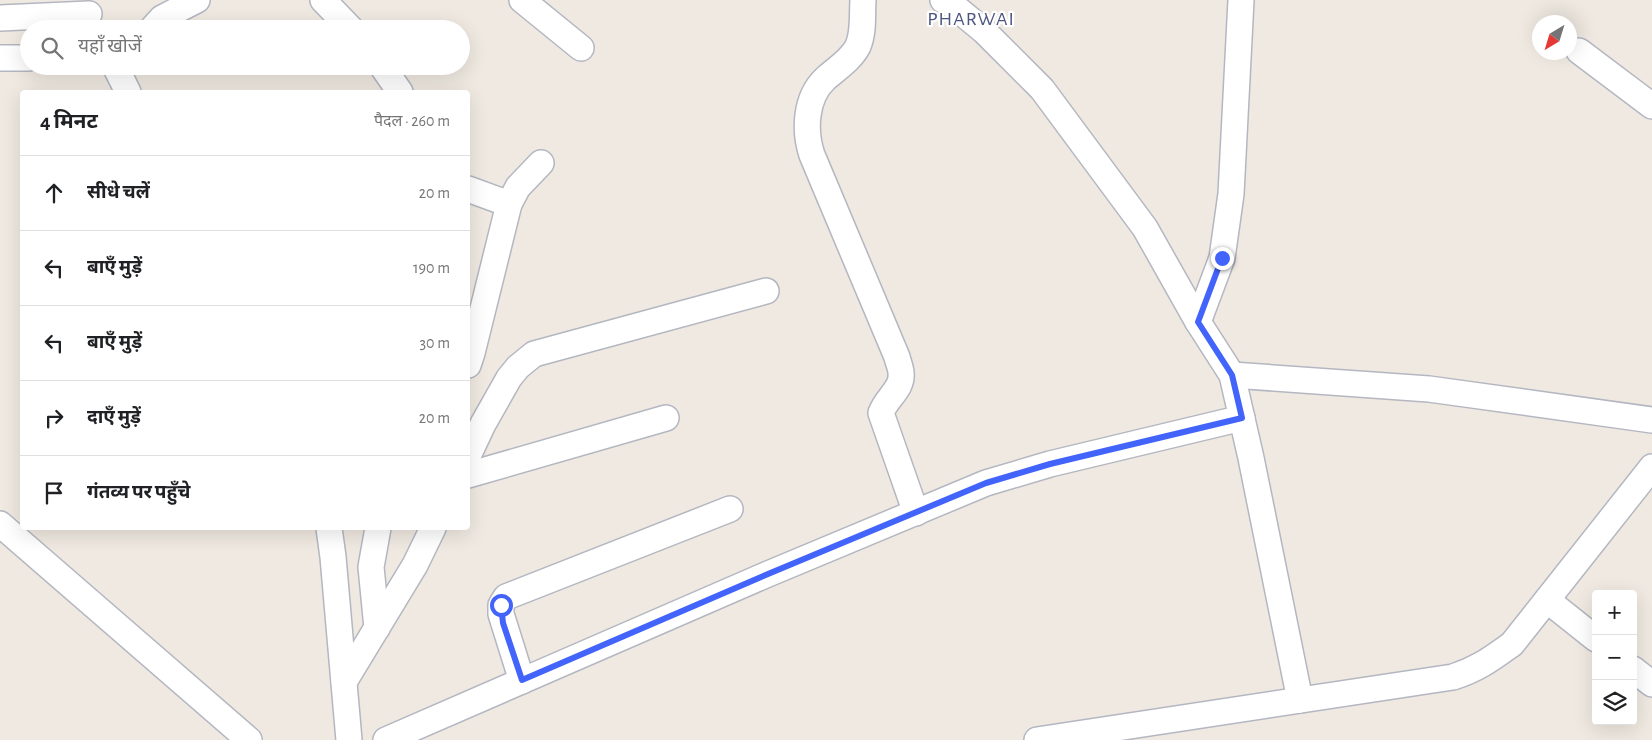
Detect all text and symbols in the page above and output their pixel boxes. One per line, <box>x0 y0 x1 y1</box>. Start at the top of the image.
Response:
district label: PHARWAI <box>927 9 1015 29</box>
north arrow <box>1532 15 1577 60</box>
search box <box>20 20 470 75</box>
icon: search <box>38 34 66 62</box>
text: यहाँ खोजें <box>78 37 142 56</box>
text: 4 मिनट <box>40 111 98 132</box>
text: पैदल · 260 m <box>374 113 450 129</box>
icon: ahead <box>40 179 68 207</box>
text: सीधे चलें <box>87 183 150 202</box>
text: 20 m <box>419 185 450 201</box>
route end <box>1211 247 1234 270</box>
icon: left <box>40 254 68 282</box>
text: बाएँ मुड़ें <box>87 258 142 277</box>
text: 190 m <box>413 260 450 276</box>
icon: left <box>40 329 68 357</box>
text: बाएँ मुड़ें <box>87 333 142 352</box>
text: 30 m <box>420 335 450 351</box>
icon: right <box>40 404 68 432</box>
text: दाएँ मुड़ें <box>87 408 141 427</box>
text: 20 m <box>419 410 450 426</box>
icon: arrive <box>40 479 68 507</box>
text: गंतव्य पर पहुँचे <box>87 483 190 502</box>
map controls <box>1592 590 1637 725</box>
button: + <box>1592 590 1637 635</box>
route start <box>490 594 513 617</box>
button: − <box>1592 635 1637 680</box>
button: layers <box>1592 680 1637 725</box>

